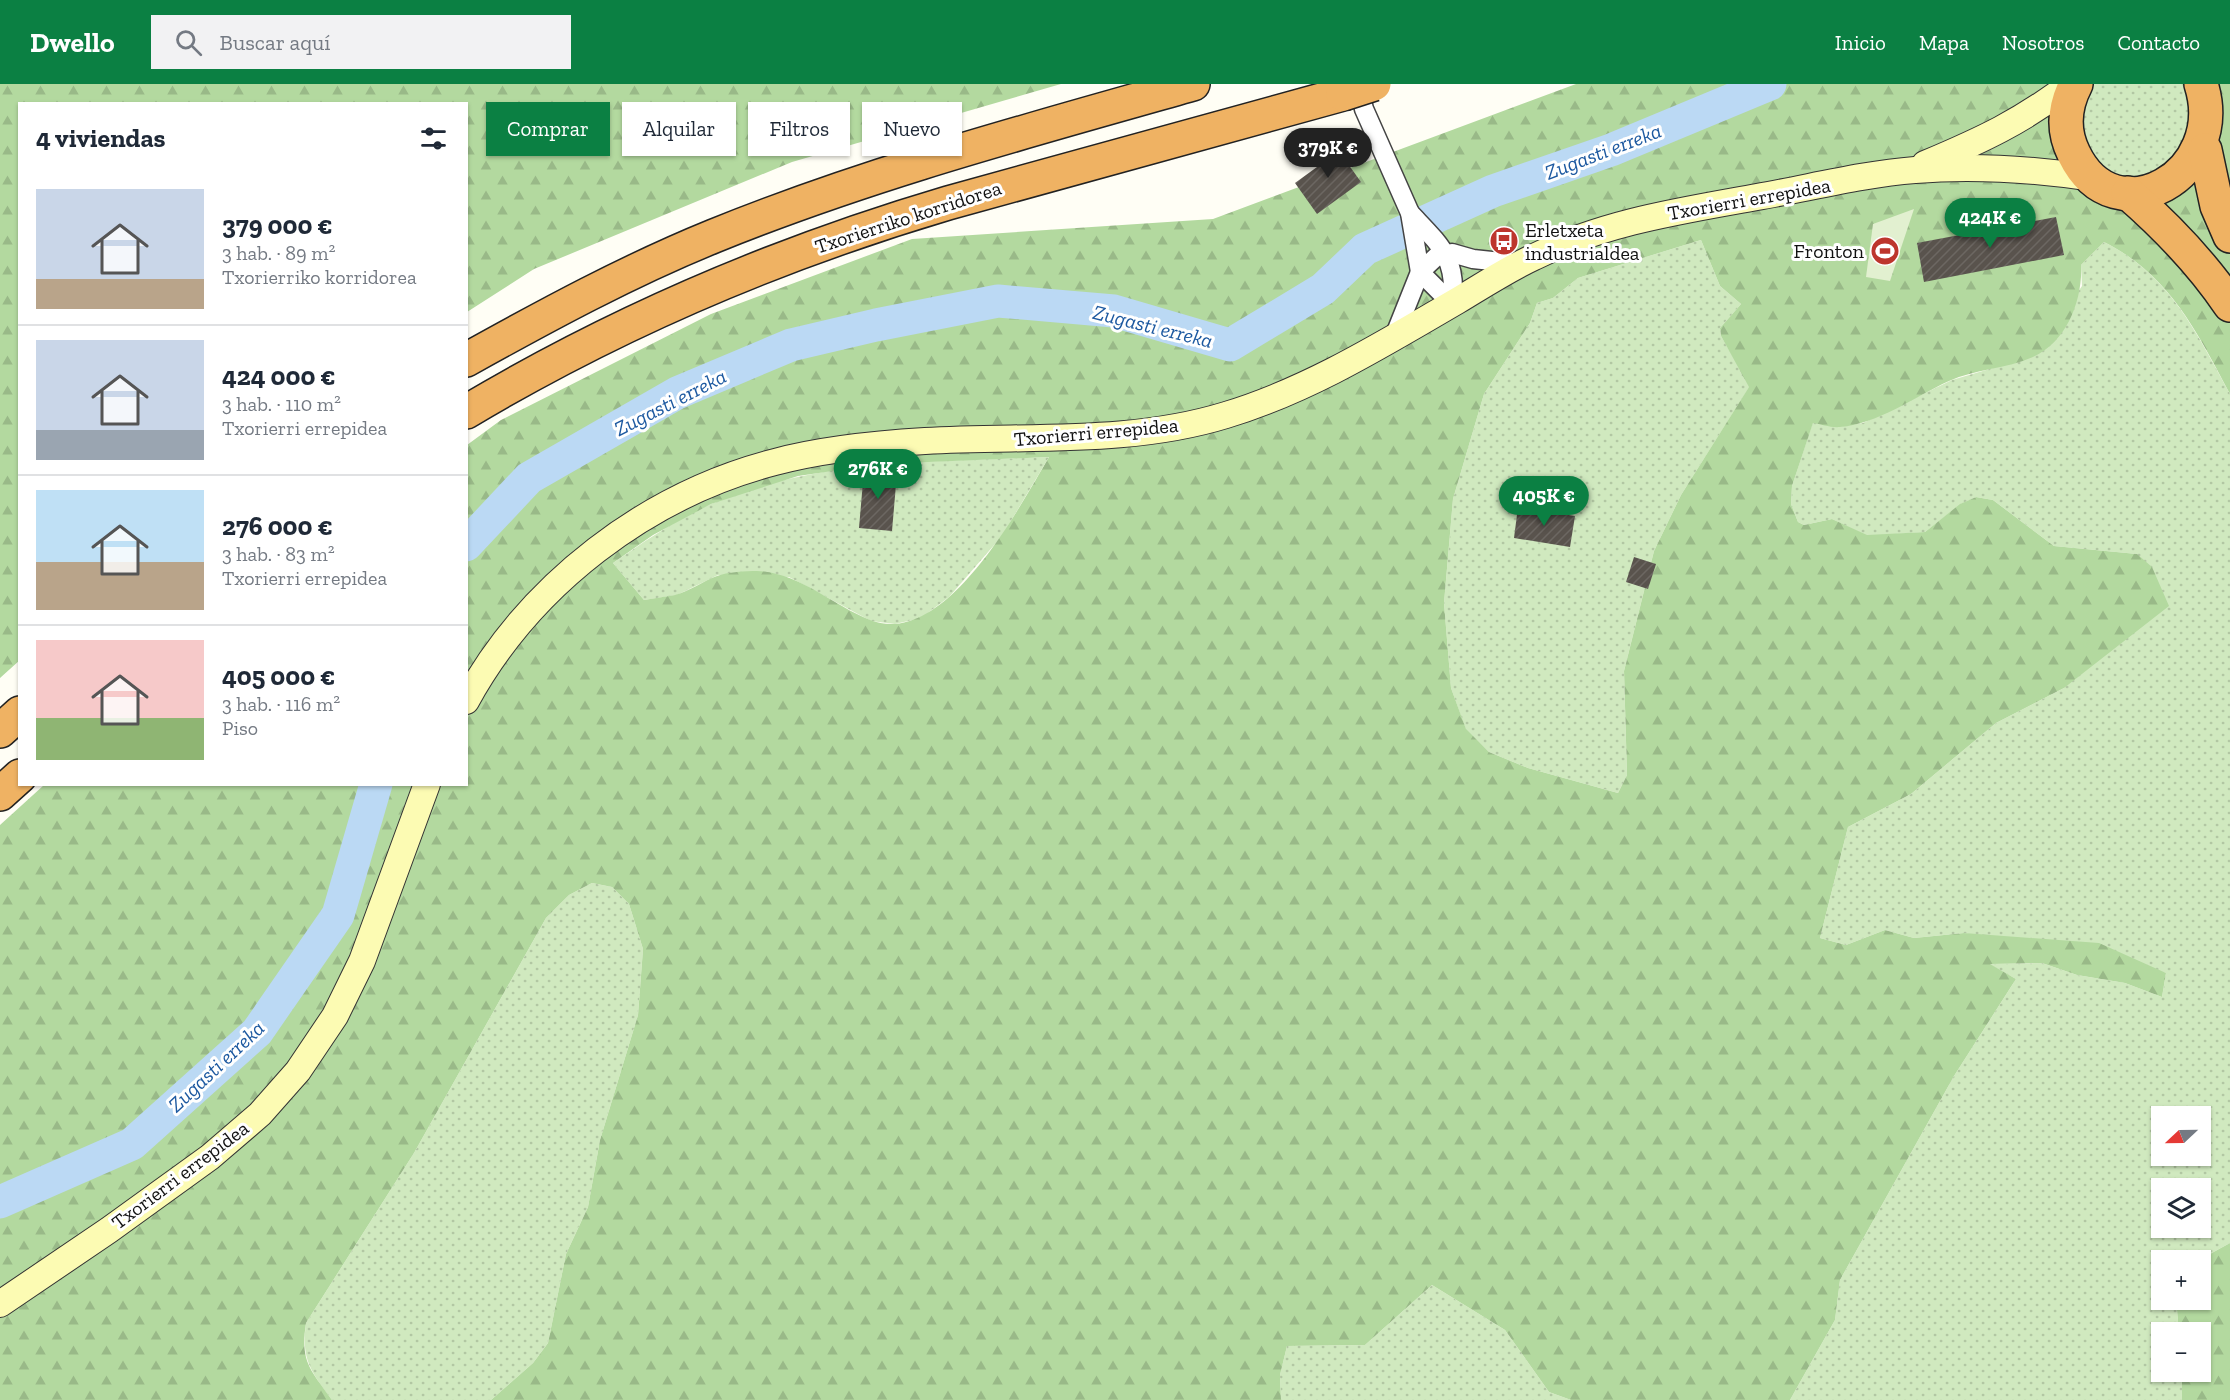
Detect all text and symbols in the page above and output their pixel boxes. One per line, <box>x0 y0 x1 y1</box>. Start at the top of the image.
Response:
search box <box>151 15 571 69</box>
text: Dwello <box>30 26 115 59</box>
icon: search <box>172 26 205 59</box>
text: Buscar aquí <box>220 29 330 56</box>
text: Inicio <box>1835 30 1886 55</box>
text: Mapa <box>1919 30 1969 55</box>
text: Nosotros <box>2002 30 2084 55</box>
text: Contacto <box>2117 30 2200 55</box>
chip: Comprar <box>486 102 610 156</box>
chip: Alquilar <box>622 102 736 156</box>
chip: Filtros <box>748 102 850 156</box>
chip: Nuevo <box>862 102 962 156</box>
water label: Zugasti erreka <box>1541 117 1665 185</box>
text: 4 viviendas <box>36 122 166 154</box>
icon: filters <box>417 122 450 155</box>
pin: 379K € <box>1279 128 1377 179</box>
text: 379K € <box>1298 135 1358 159</box>
street label: Txorierri errepidea <box>1666 173 1833 225</box>
street label: Txorierriko korridorea <box>812 175 1005 258</box>
pin: 424K € <box>1941 198 2039 249</box>
text: 424K € <box>1959 205 2021 229</box>
text: 379 000 € <box>222 209 333 241</box>
icon: home <box>84 213 156 285</box>
place label: Erletxeta industrialdea <box>1525 218 1640 265</box>
bus stop icon: Erletxeta industrialdea <box>1488 225 1520 257</box>
sports icon: Fronton <box>1869 235 1901 267</box>
place label: Fronton <box>1794 239 1865 263</box>
text: 3 hab. · 89 m² <box>222 241 335 265</box>
text: Txorierriko korridorea <box>222 265 417 289</box>
water label: Zugasti erreka <box>1091 299 1215 353</box>
text: 424 000 € <box>222 360 336 392</box>
water label: Zugasti erreka <box>610 363 730 441</box>
icon: home <box>84 364 156 436</box>
text: 3 hab. · 110 m² <box>222 392 341 416</box>
street label: Txorierri errepidea <box>1013 413 1180 451</box>
text: Txorierri errepidea <box>222 416 387 440</box>
pin: 276K € <box>829 449 927 500</box>
text: 276K € <box>848 456 908 480</box>
pin: 405K € <box>1495 476 1593 527</box>
text: 405K € <box>1513 483 1575 507</box>
text: 276 000 € <box>222 510 333 542</box>
icon: home <box>84 514 156 586</box>
text: 3 hab. · 83 m² <box>222 542 335 566</box>
text: Txorierri errepidea <box>222 566 387 590</box>
text: 405 000 € <box>222 660 335 692</box>
icon: home <box>84 664 156 736</box>
text: 3 hab. · 116 m² <box>222 692 340 716</box>
text: Piso <box>222 716 258 740</box>
water label: Zugasti erreka <box>163 1015 269 1117</box>
north arrow <box>2151 1106 2211 1166</box>
map controls <box>2151 1106 2211 1382</box>
street label: Txorierri errepidea <box>107 1116 253 1234</box>
button: layers <box>2151 1178 2211 1238</box>
button: + <box>2151 1250 2211 1310</box>
button: − <box>2151 1322 2211 1382</box>

